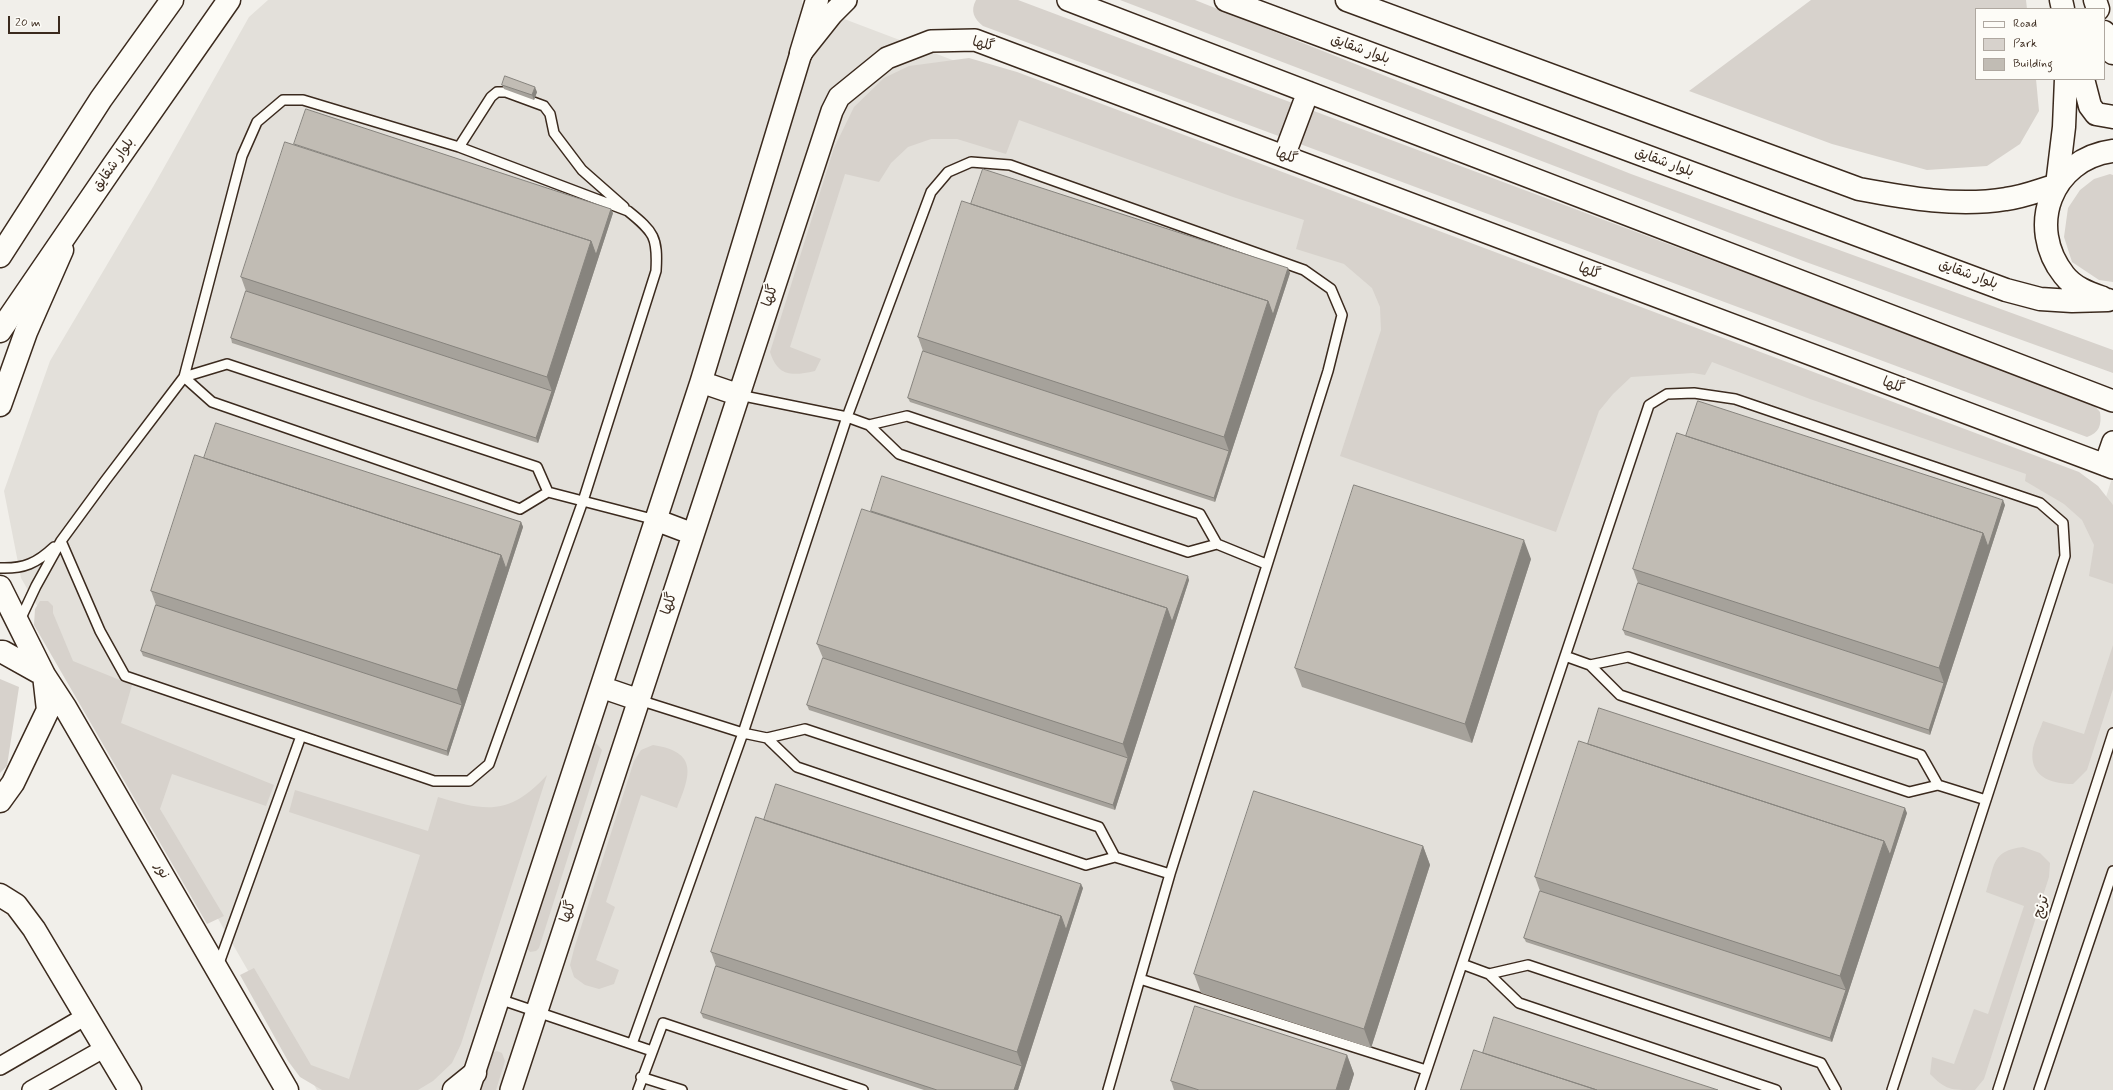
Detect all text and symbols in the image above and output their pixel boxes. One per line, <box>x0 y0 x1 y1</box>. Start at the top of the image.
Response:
scale bar <box>10 8 62 34</box>
legend <box>1975 8 2105 80</box>
text: 20 m <box>15 15 41 31</box>
text: Road <box>2013 16 2037 32</box>
street label: بلوار شقایق <box>1328 32 1392 68</box>
street label: گلها <box>970 34 996 56</box>
text: Park <box>2013 36 2037 52</box>
text: Building <box>2013 56 2053 72</box>
street label: بلوار شقایق <box>89 135 139 195</box>
street label: گلها <box>1273 145 1299 169</box>
street label: بلوار شقایق <box>1632 145 1696 181</box>
street label: بلوار شقایق <box>1936 257 2000 293</box>
street label: گلها <box>1576 260 1602 284</box>
street label: گلها <box>760 283 782 309</box>
street label: گلها <box>1880 374 1906 398</box>
street label: گلها <box>659 591 681 617</box>
street label: نور <box>150 860 172 882</box>
street label: ترنج <box>2031 894 2053 920</box>
street label: گلها <box>558 899 580 925</box>

